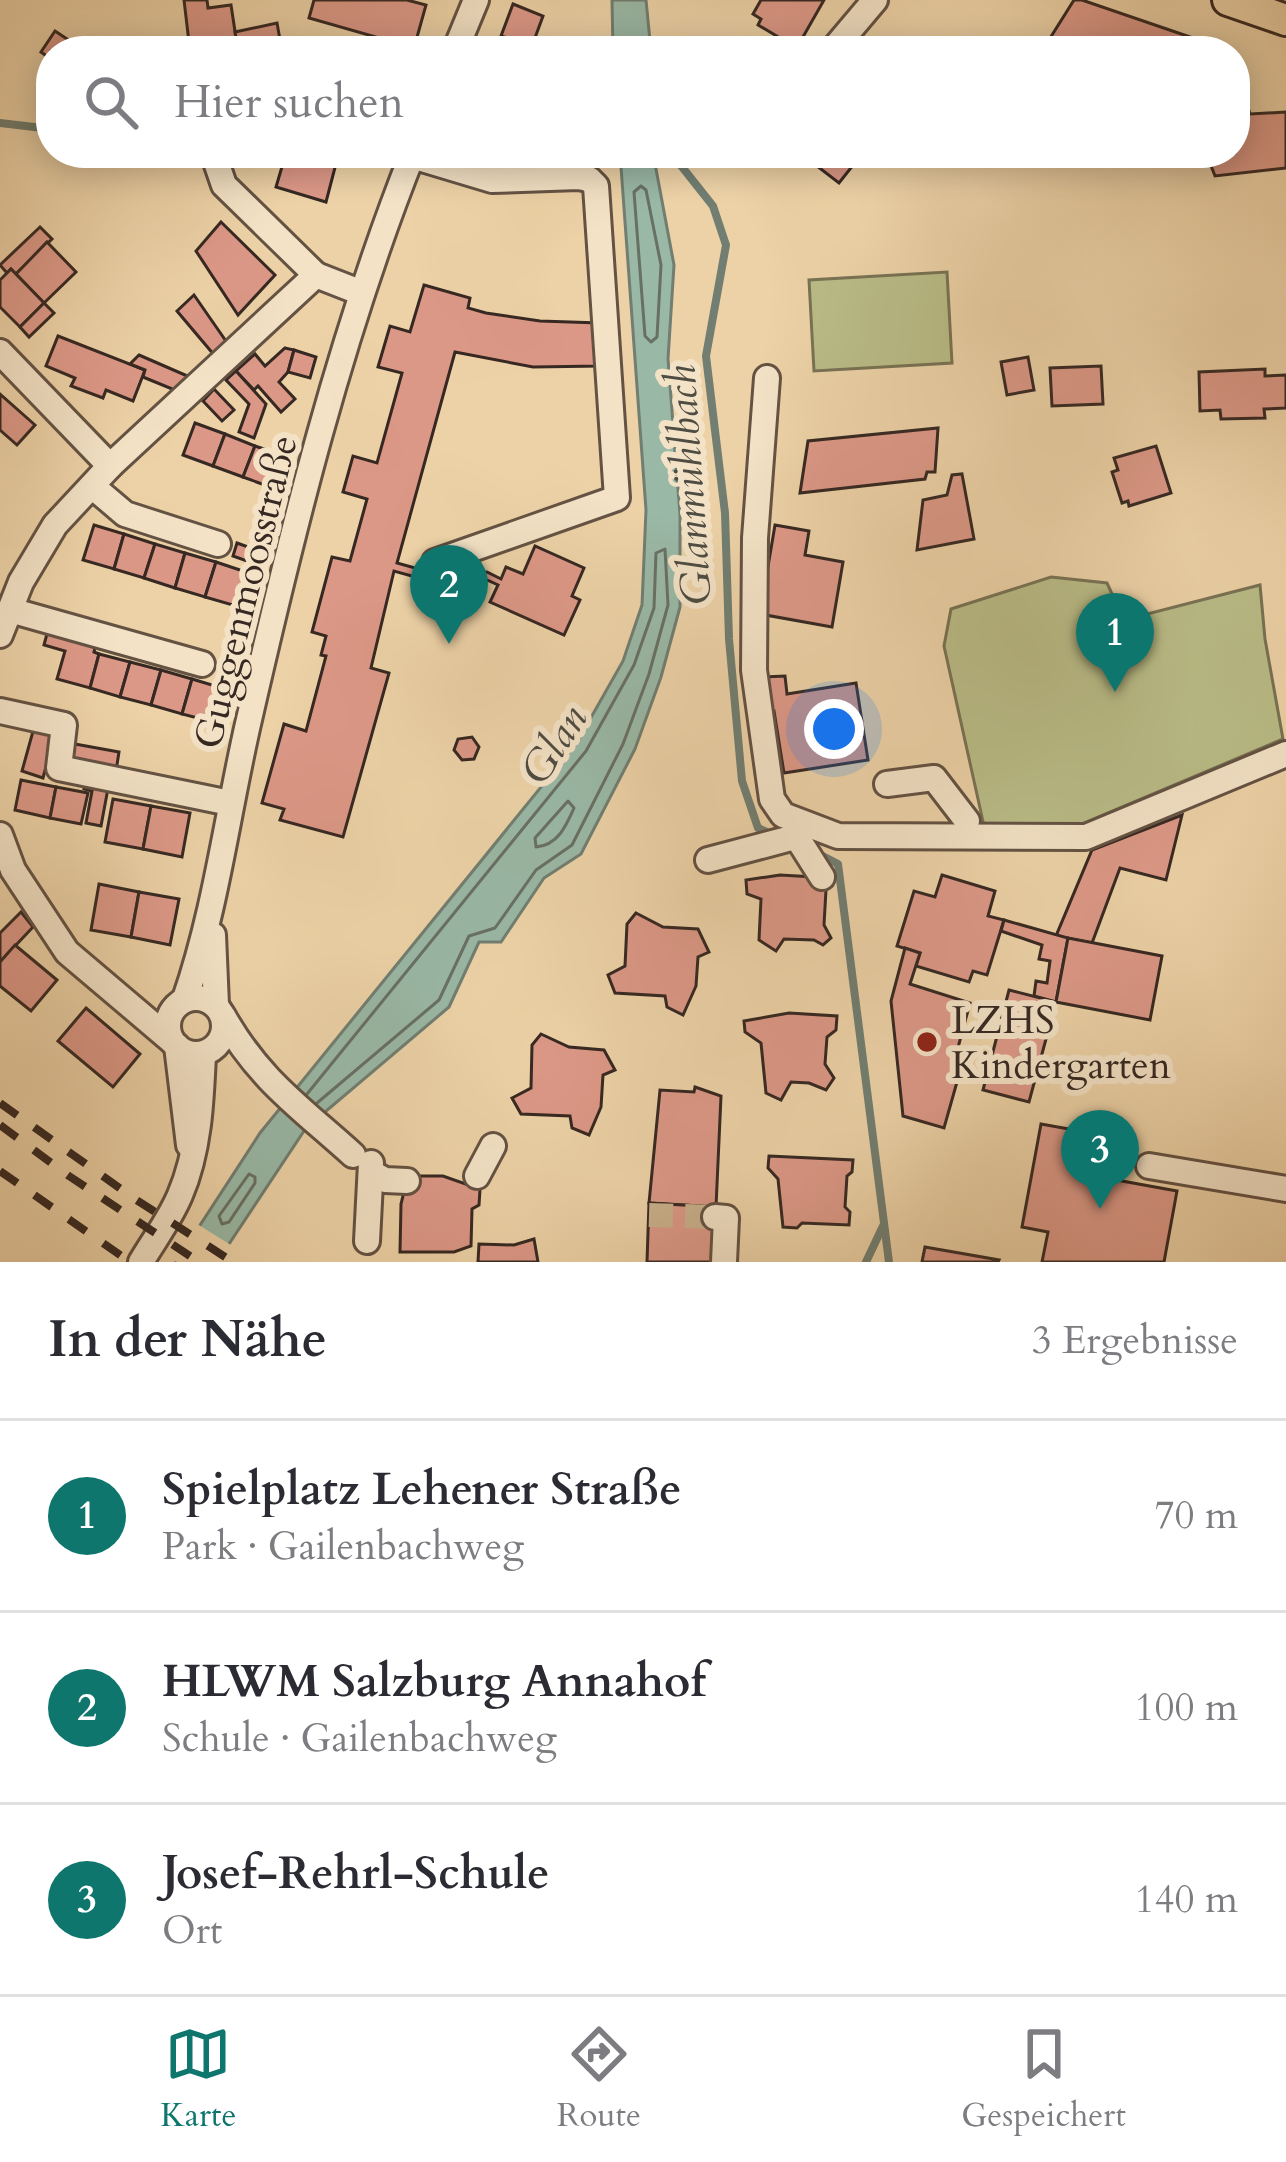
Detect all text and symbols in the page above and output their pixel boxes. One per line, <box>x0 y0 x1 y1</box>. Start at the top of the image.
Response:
search box <box>36 36 1250 168</box>
icon: search <box>78 69 144 135</box>
text: Hier suchen <box>174 72 404 133</box>
water label: Glanmühlbach <box>652 363 726 607</box>
street label: Guggenmoosstraße <box>181 430 311 754</box>
pin: 2 <box>410 545 488 644</box>
pin: 1 <box>1076 593 1154 692</box>
water label: Glan <box>507 694 601 796</box>
your location <box>804 699 864 759</box>
place label: LZHS Kindergarten <box>951 994 1171 1092</box>
marker: LZHS Kindergarten <box>914 1029 940 1055</box>
pin: 3 <box>1061 1110 1139 1209</box>
text: In der Nähe <box>48 1305 327 1375</box>
text: 3 Ergebnisse <box>1032 1314 1238 1367</box>
text: Spielplatz Lehener Straße <box>162 1459 681 1520</box>
text: 1 <box>77 1489 97 1542</box>
text: 70 m <box>1155 1489 1238 1542</box>
text: Park · Gailenbachweg <box>162 1520 524 1573</box>
text: HLWM Salzburg Annahof <box>162 1651 706 1712</box>
text: 2 <box>77 1681 97 1734</box>
text: 100 m <box>1135 1681 1238 1734</box>
text: Schule · Gailenbachweg <box>162 1712 557 1765</box>
text: Josef-Rehrl-Schule <box>162 1843 549 1904</box>
text: 3 <box>77 1873 97 1926</box>
text: 140 m <box>1135 1873 1238 1926</box>
text: Ort <box>162 1904 222 1957</box>
tab: Karte <box>160 2021 236 2138</box>
tab: Route <box>557 2021 641 2138</box>
tab: Gespeichert <box>961 2021 1126 2138</box>

